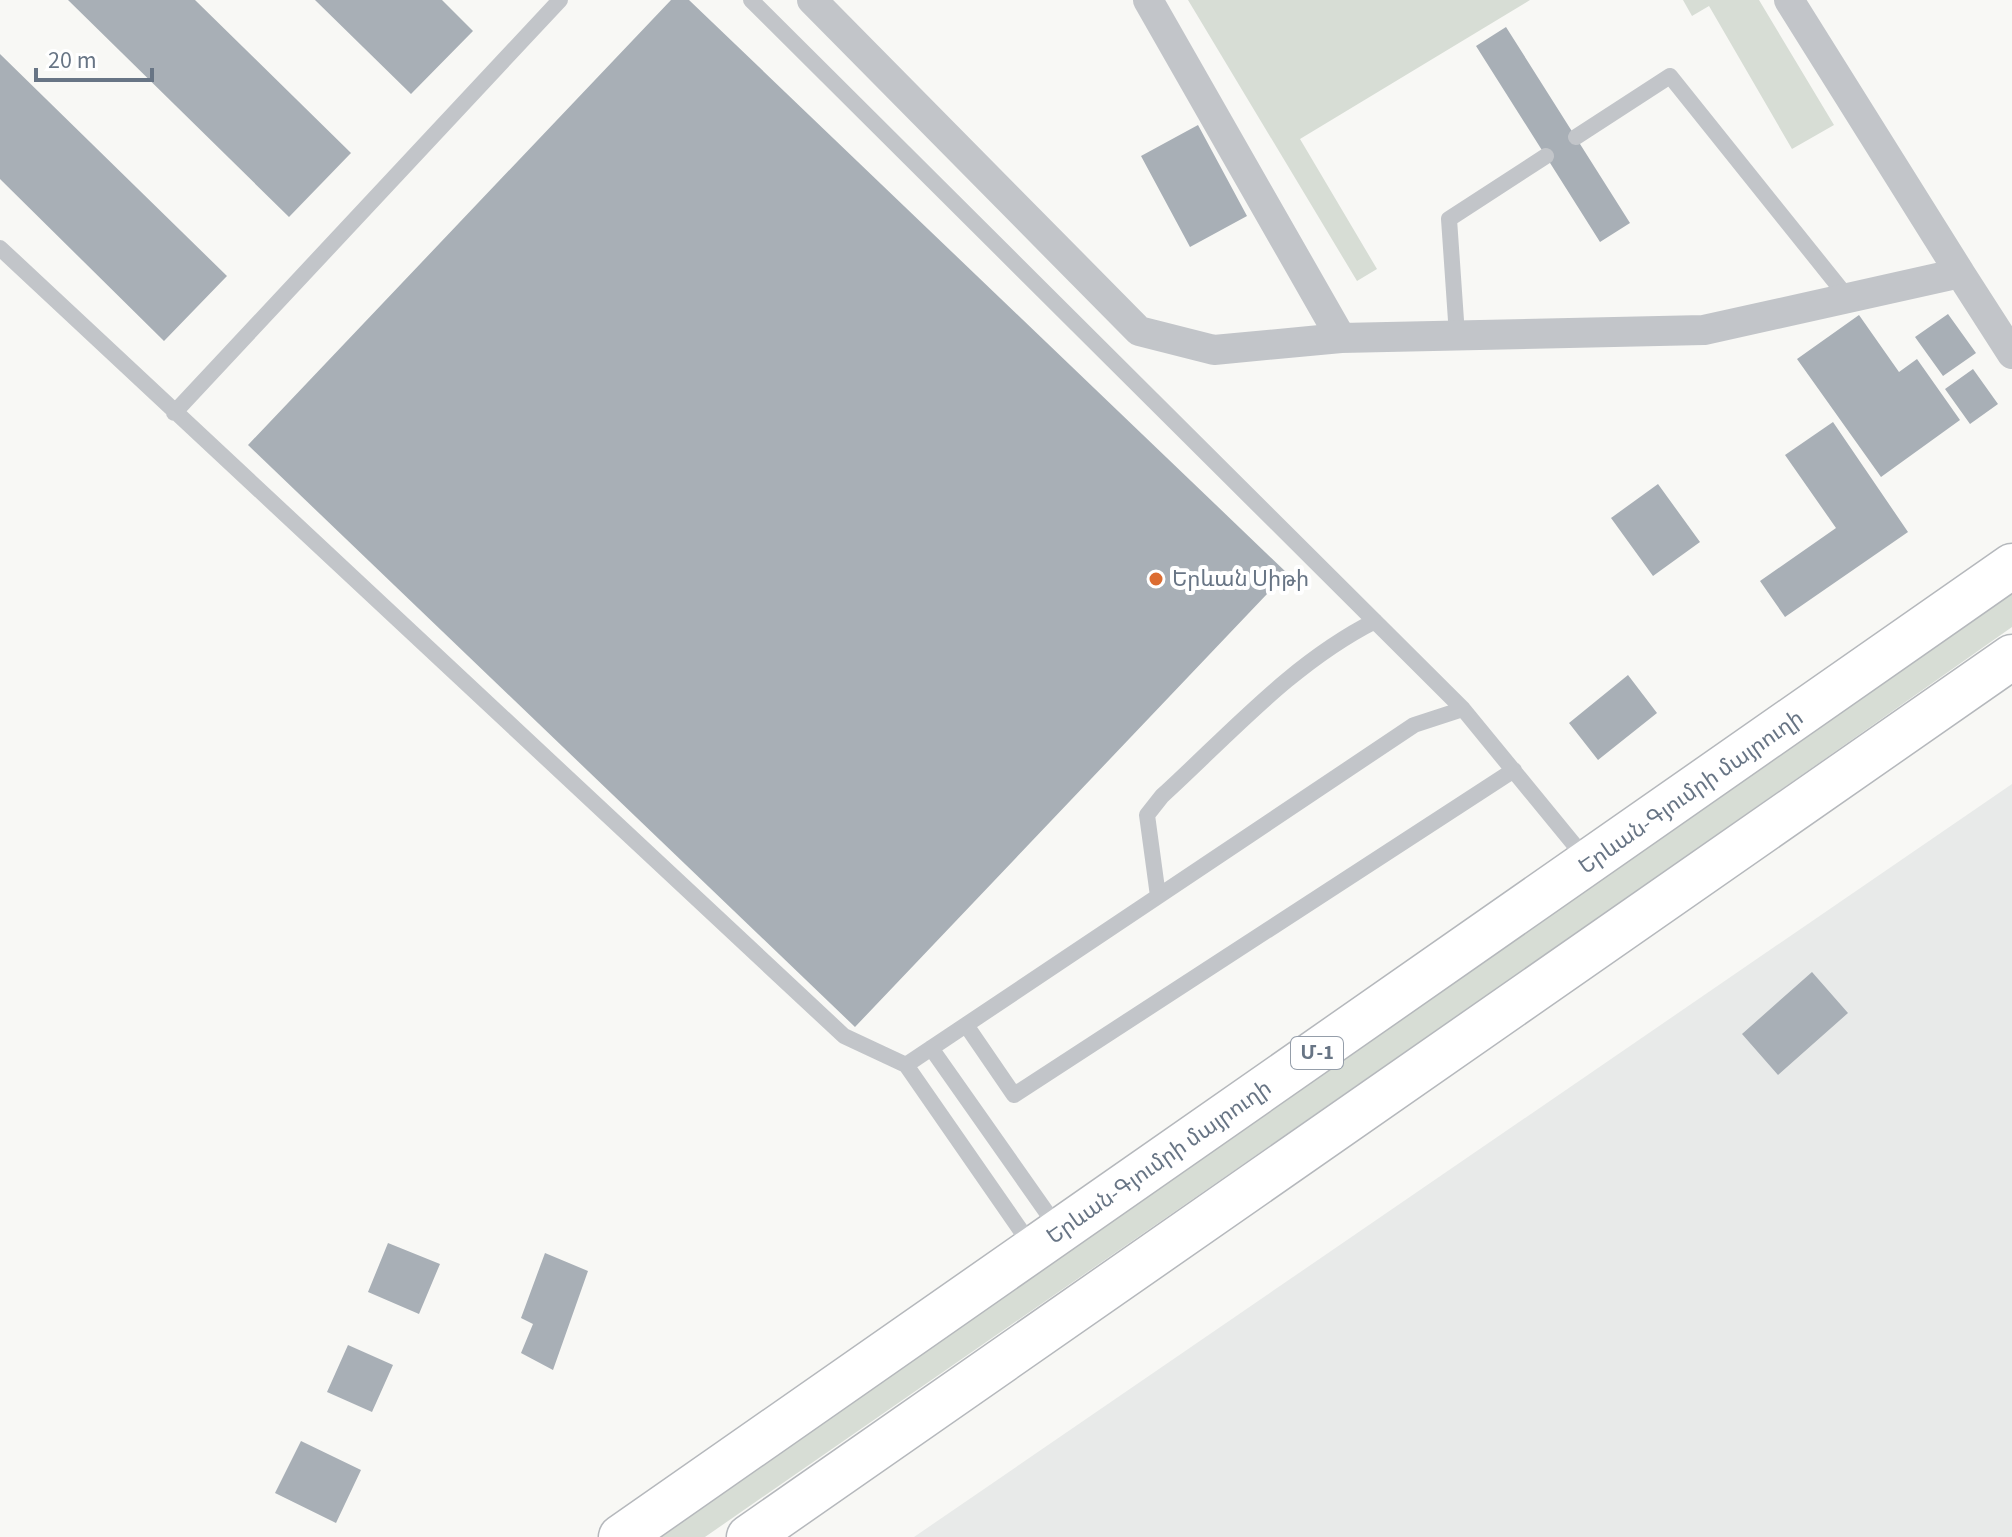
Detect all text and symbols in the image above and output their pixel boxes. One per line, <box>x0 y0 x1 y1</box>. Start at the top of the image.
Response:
scale bar <box>36 32 152 82</box>
text: 20 m <box>48 43 97 78</box>
place label: Երևան Սիթի <box>1172 563 1309 595</box>
marker: Երևան Սիթի <box>1147 570 1165 588</box>
street label: Երևան-Գյումրի մայրուղի <box>1572 702 1810 882</box>
road number: Մ-1 <box>1291 1037 1343 1069</box>
street label: Երևան-Գյումրի մայրուղի <box>1040 1072 1278 1252</box>

